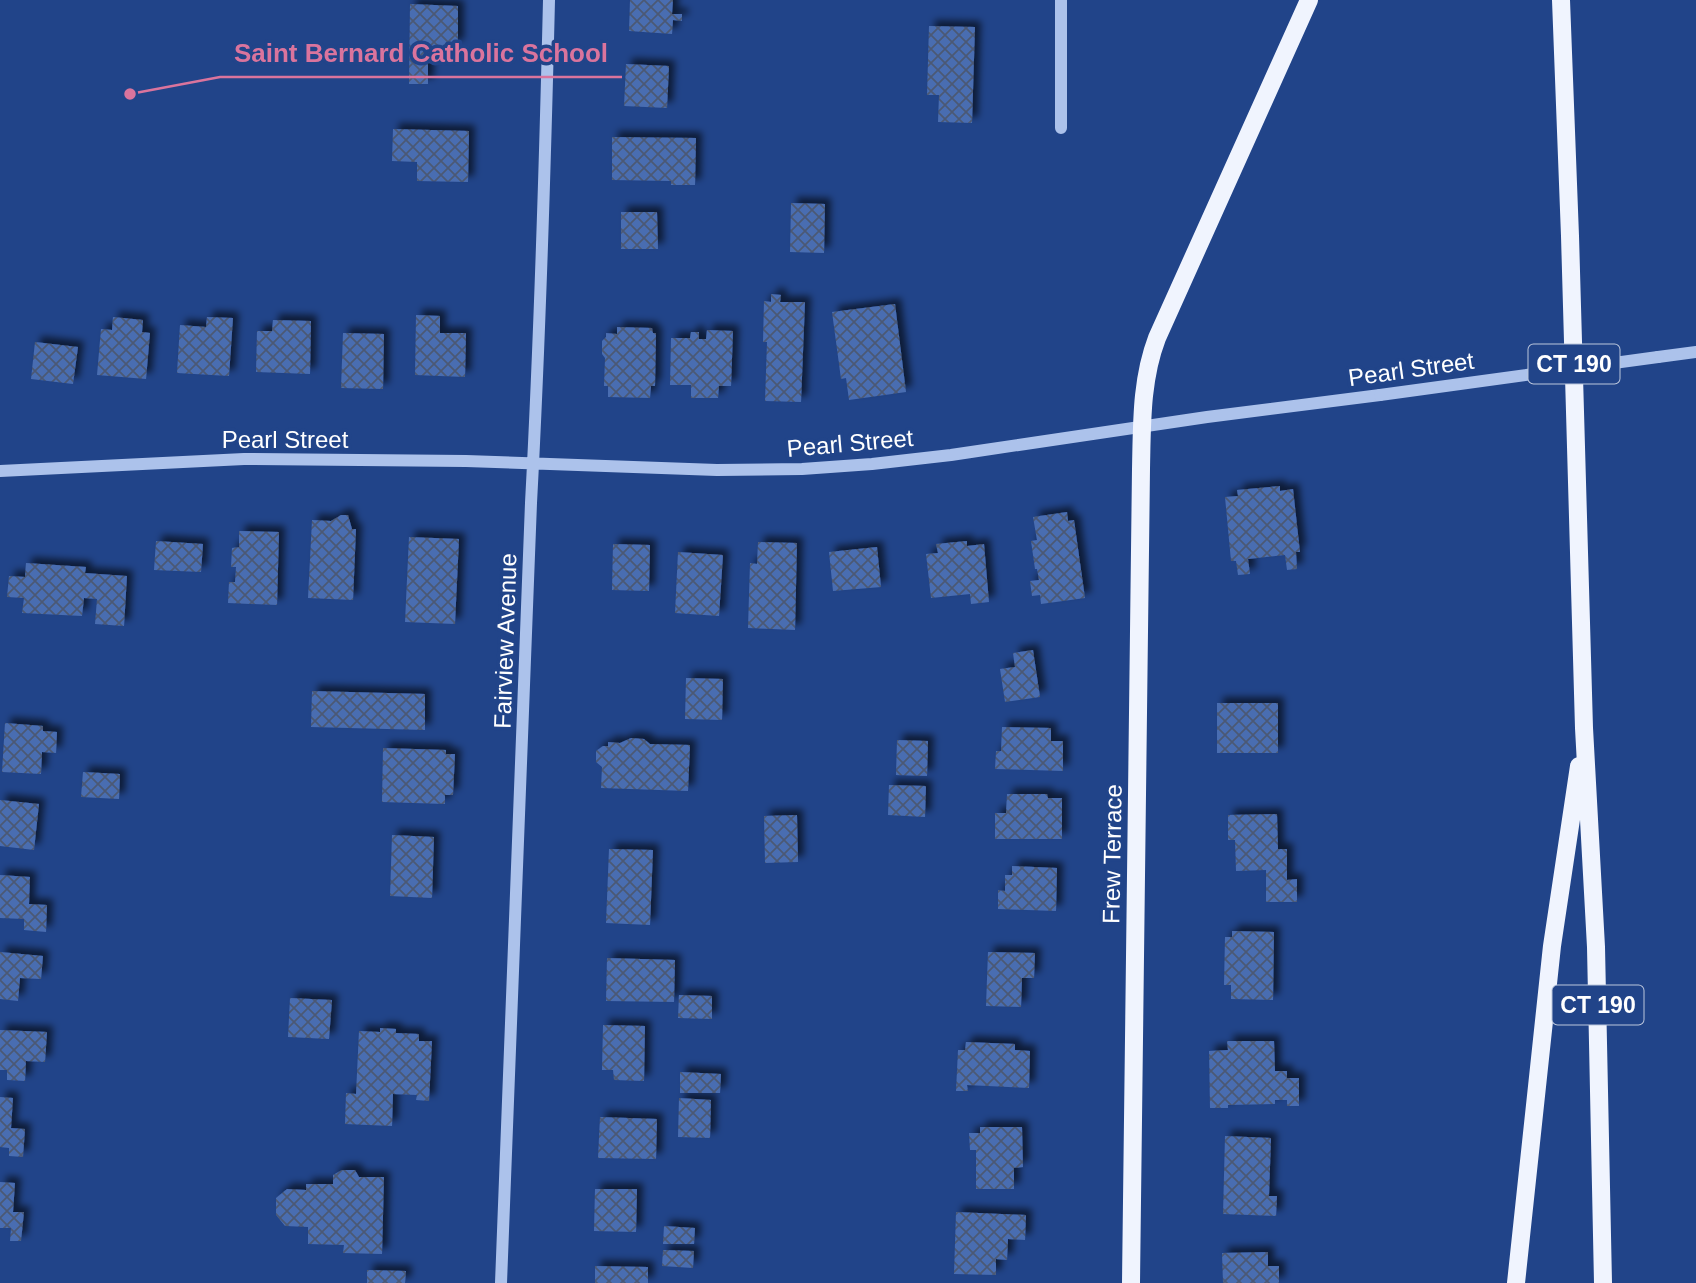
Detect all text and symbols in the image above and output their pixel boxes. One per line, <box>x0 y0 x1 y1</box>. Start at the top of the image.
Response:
callout: Saint Bernard Catholic School <box>220 30 622 77</box>
text: Saint Bernard Catholic School <box>234 38 608 68</box>
road number: CT 190 <box>1528 344 1620 384</box>
street label: Pearl Street <box>1346 347 1476 391</box>
street label: Pearl Street <box>786 424 915 462</box>
street label: Pearl Street <box>222 426 349 453</box>
street label: Fairview Avenue <box>488 553 522 729</box>
street label: Frew Terrace <box>1097 784 1127 924</box>
road number: CT 190 <box>1552 986 1644 1024</box>

